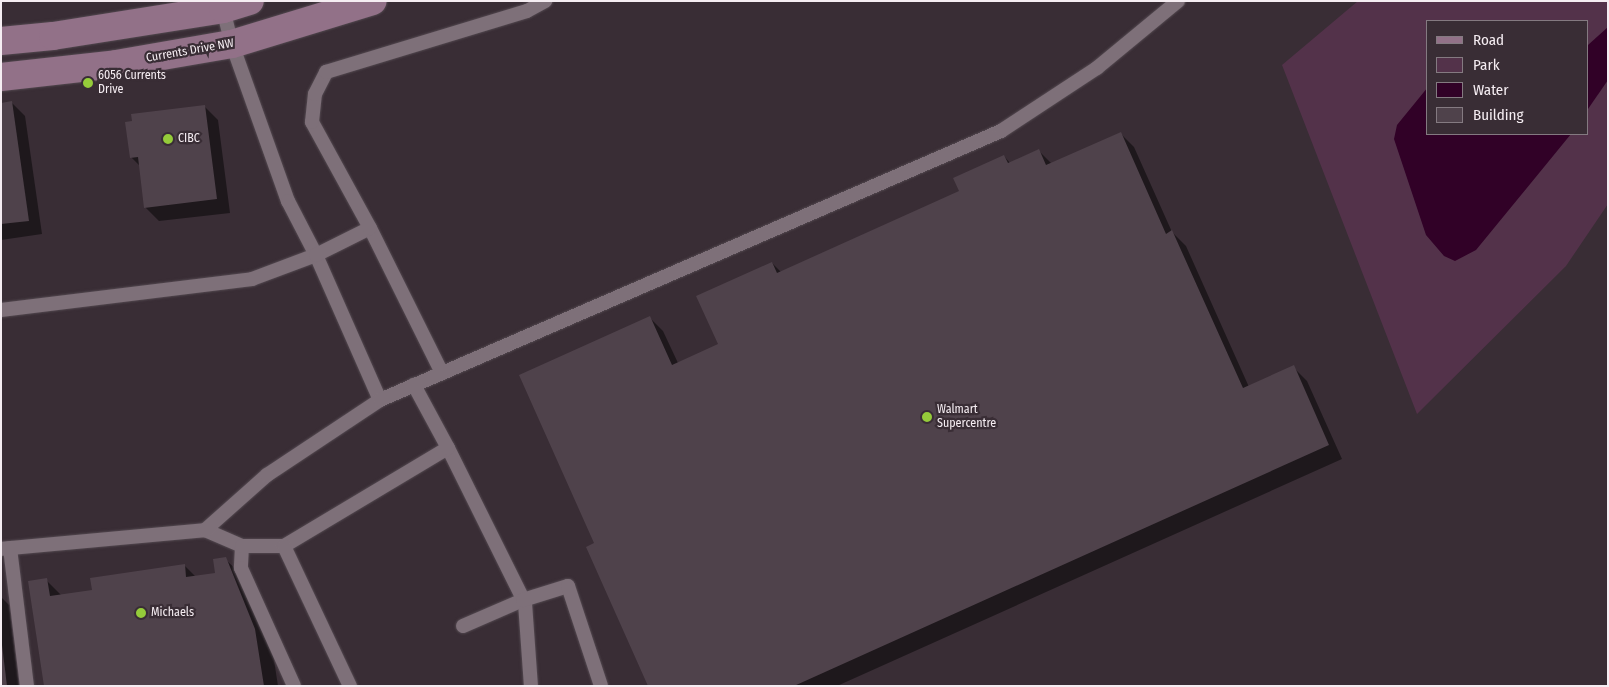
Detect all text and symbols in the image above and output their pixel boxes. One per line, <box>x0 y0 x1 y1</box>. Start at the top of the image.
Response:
legend <box>1426 20 1589 135</box>
text: Road <box>1473 31 1504 49</box>
street label: Currents Drive NW <box>145 36 235 66</box>
text: Park <box>1473 56 1500 74</box>
place label: 6056 Currents Drive <box>98 69 166 97</box>
marker: 6056 Currents Drive <box>82 77 94 89</box>
text: Water <box>1473 81 1508 99</box>
text: Building <box>1473 106 1524 124</box>
place label: CIBC <box>178 132 200 146</box>
marker: CIBC <box>162 133 174 145</box>
place label: Walmart Supercentre <box>937 403 996 431</box>
marker: Walmart Supercentre <box>921 411 933 423</box>
place label: Michaels <box>151 606 194 620</box>
marker: Michaels <box>135 607 147 619</box>

